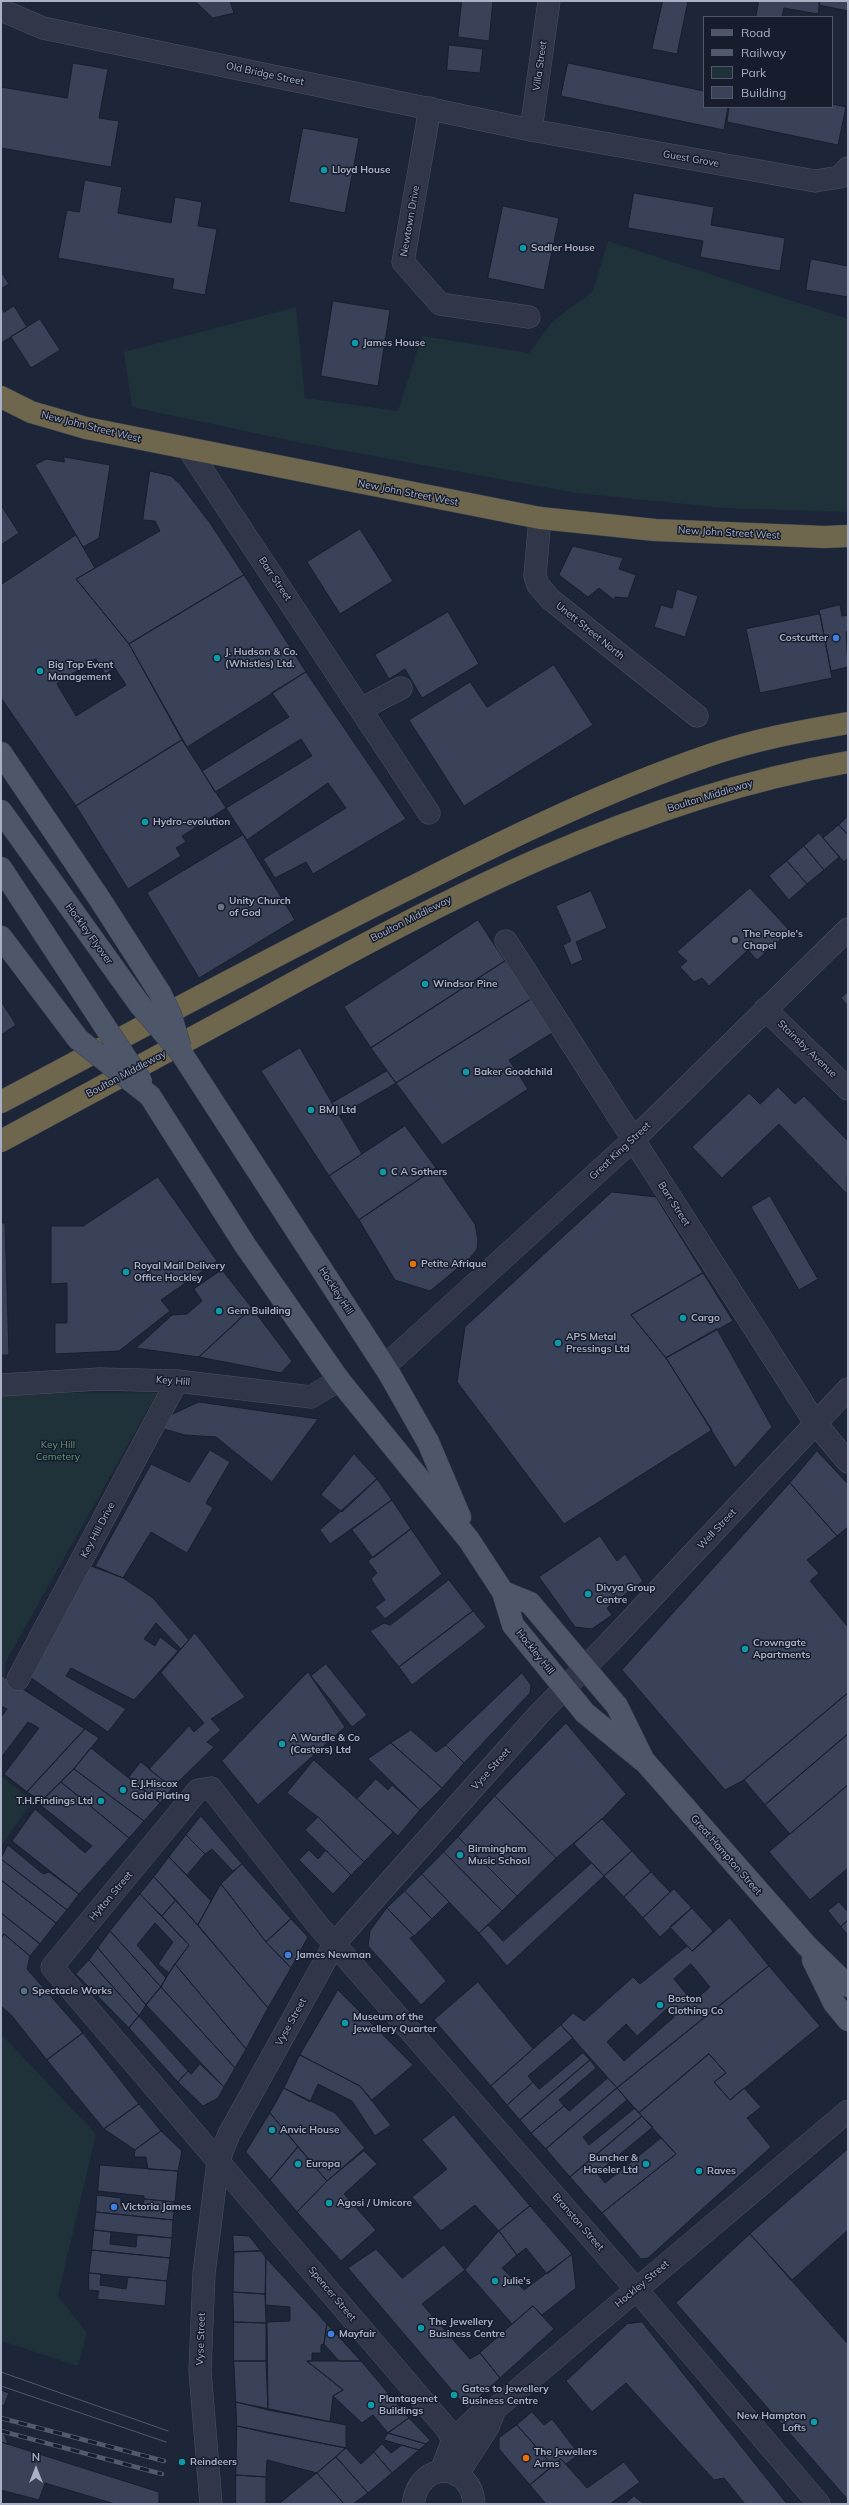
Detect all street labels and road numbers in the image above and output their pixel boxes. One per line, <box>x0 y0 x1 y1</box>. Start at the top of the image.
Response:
street label: Villa Street <box>531 40 549 92</box>
street label: Old Bridge Street <box>225 60 305 88</box>
street label: Guest Grove <box>662 148 720 170</box>
street label: Newtown Drive <box>398 184 422 258</box>
street label: New John Street West <box>40 409 142 445</box>
street label: New John Street West <box>357 477 459 509</box>
street label: New John Street West <box>678 524 780 542</box>
street label: Barr Street <box>256 555 294 603</box>
street label: Unett Street North <box>553 600 627 662</box>
street label: Boulton Middleway <box>666 777 754 815</box>
street label: Boulton Middleway <box>369 893 453 945</box>
street label: Hockley Flyover <box>63 901 115 967</box>
street label: Stainsby Avenue <box>775 1018 839 1080</box>
street label: Boulton Middleway <box>84 1048 168 1100</box>
street label: Great King Street <box>587 1120 653 1182</box>
street label: Barr Street <box>655 1180 693 1228</box>
street label: Hockley Hill <box>316 1265 356 1317</box>
street label: Key Hill <box>155 1374 191 1388</box>
street label: Key Hill Drive <box>78 1500 118 1560</box>
street label: Well Street <box>695 1506 739 1552</box>
street label: Hockley Hill <box>513 1627 557 1677</box>
street label: Vyse Street <box>469 1745 513 1793</box>
street label: Great Hampton Street <box>688 1813 764 1897</box>
street label: Hylton Street <box>87 1869 135 1923</box>
street label: Vyse Street <box>273 1996 309 2048</box>
street label: Branston Street <box>550 2191 606 2253</box>
street label: Hockley Street <box>613 2258 671 2310</box>
street label: Spencer Street <box>306 2264 358 2324</box>
street label: Vyse Street <box>194 2313 208 2365</box>

